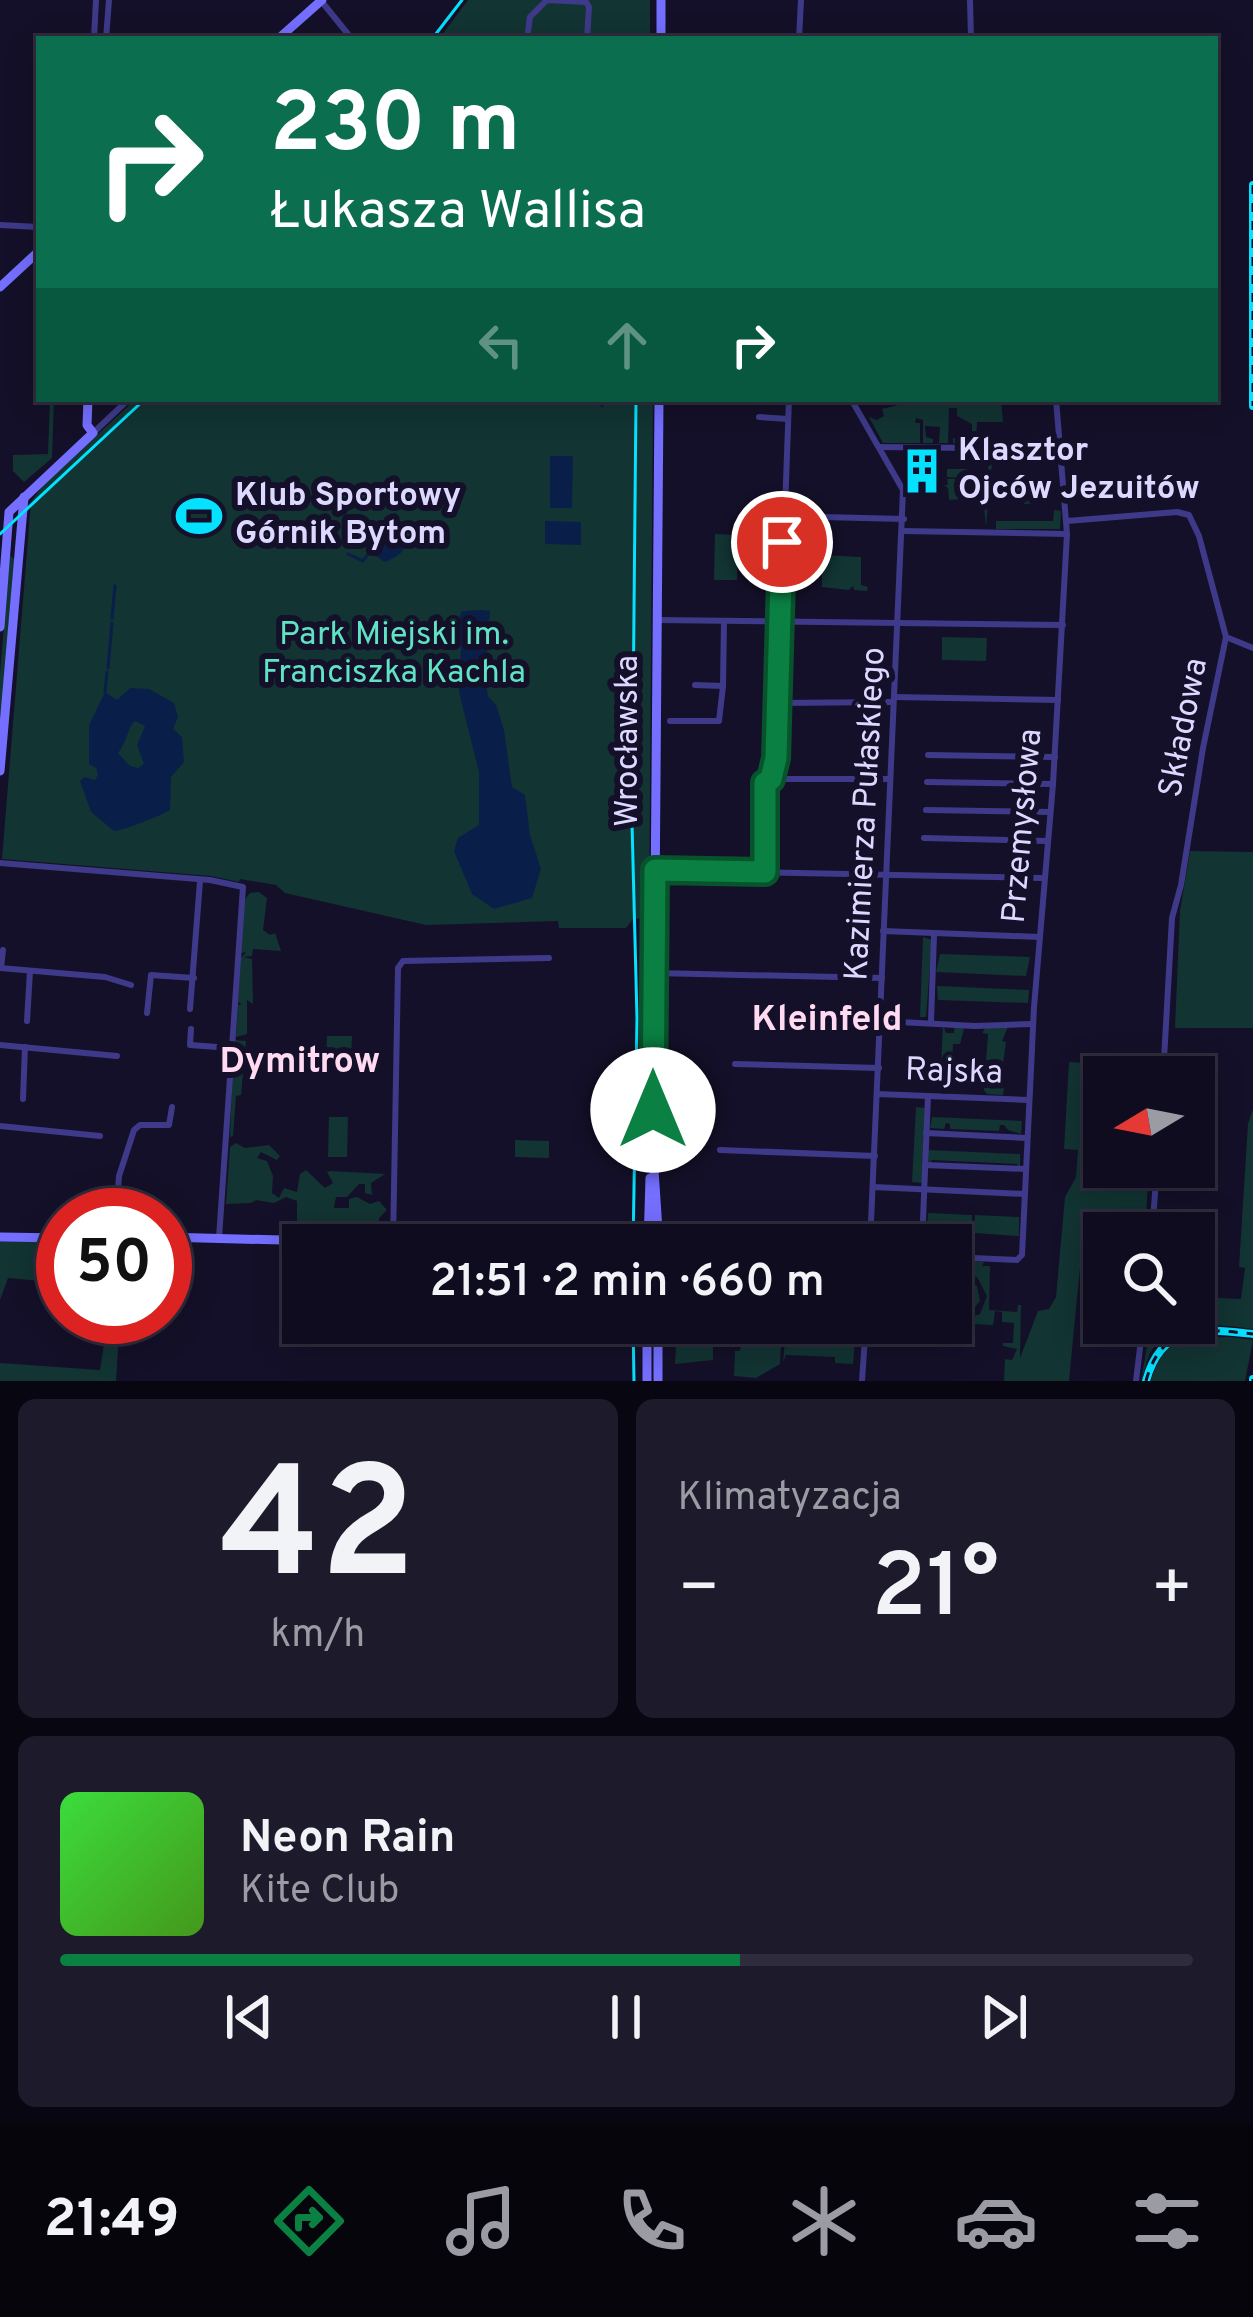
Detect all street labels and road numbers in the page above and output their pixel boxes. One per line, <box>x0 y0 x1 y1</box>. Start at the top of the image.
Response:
street label: Kazimierza Pułaskiego <box>837 646 897 982</box>
street label: Wrocławska <box>608 655 650 827</box>
street label: Składowa <box>1151 655 1219 801</box>
street label: Przemysłowa <box>995 727 1053 925</box>
street label: Rajska <box>904 1050 1004 1096</box>

